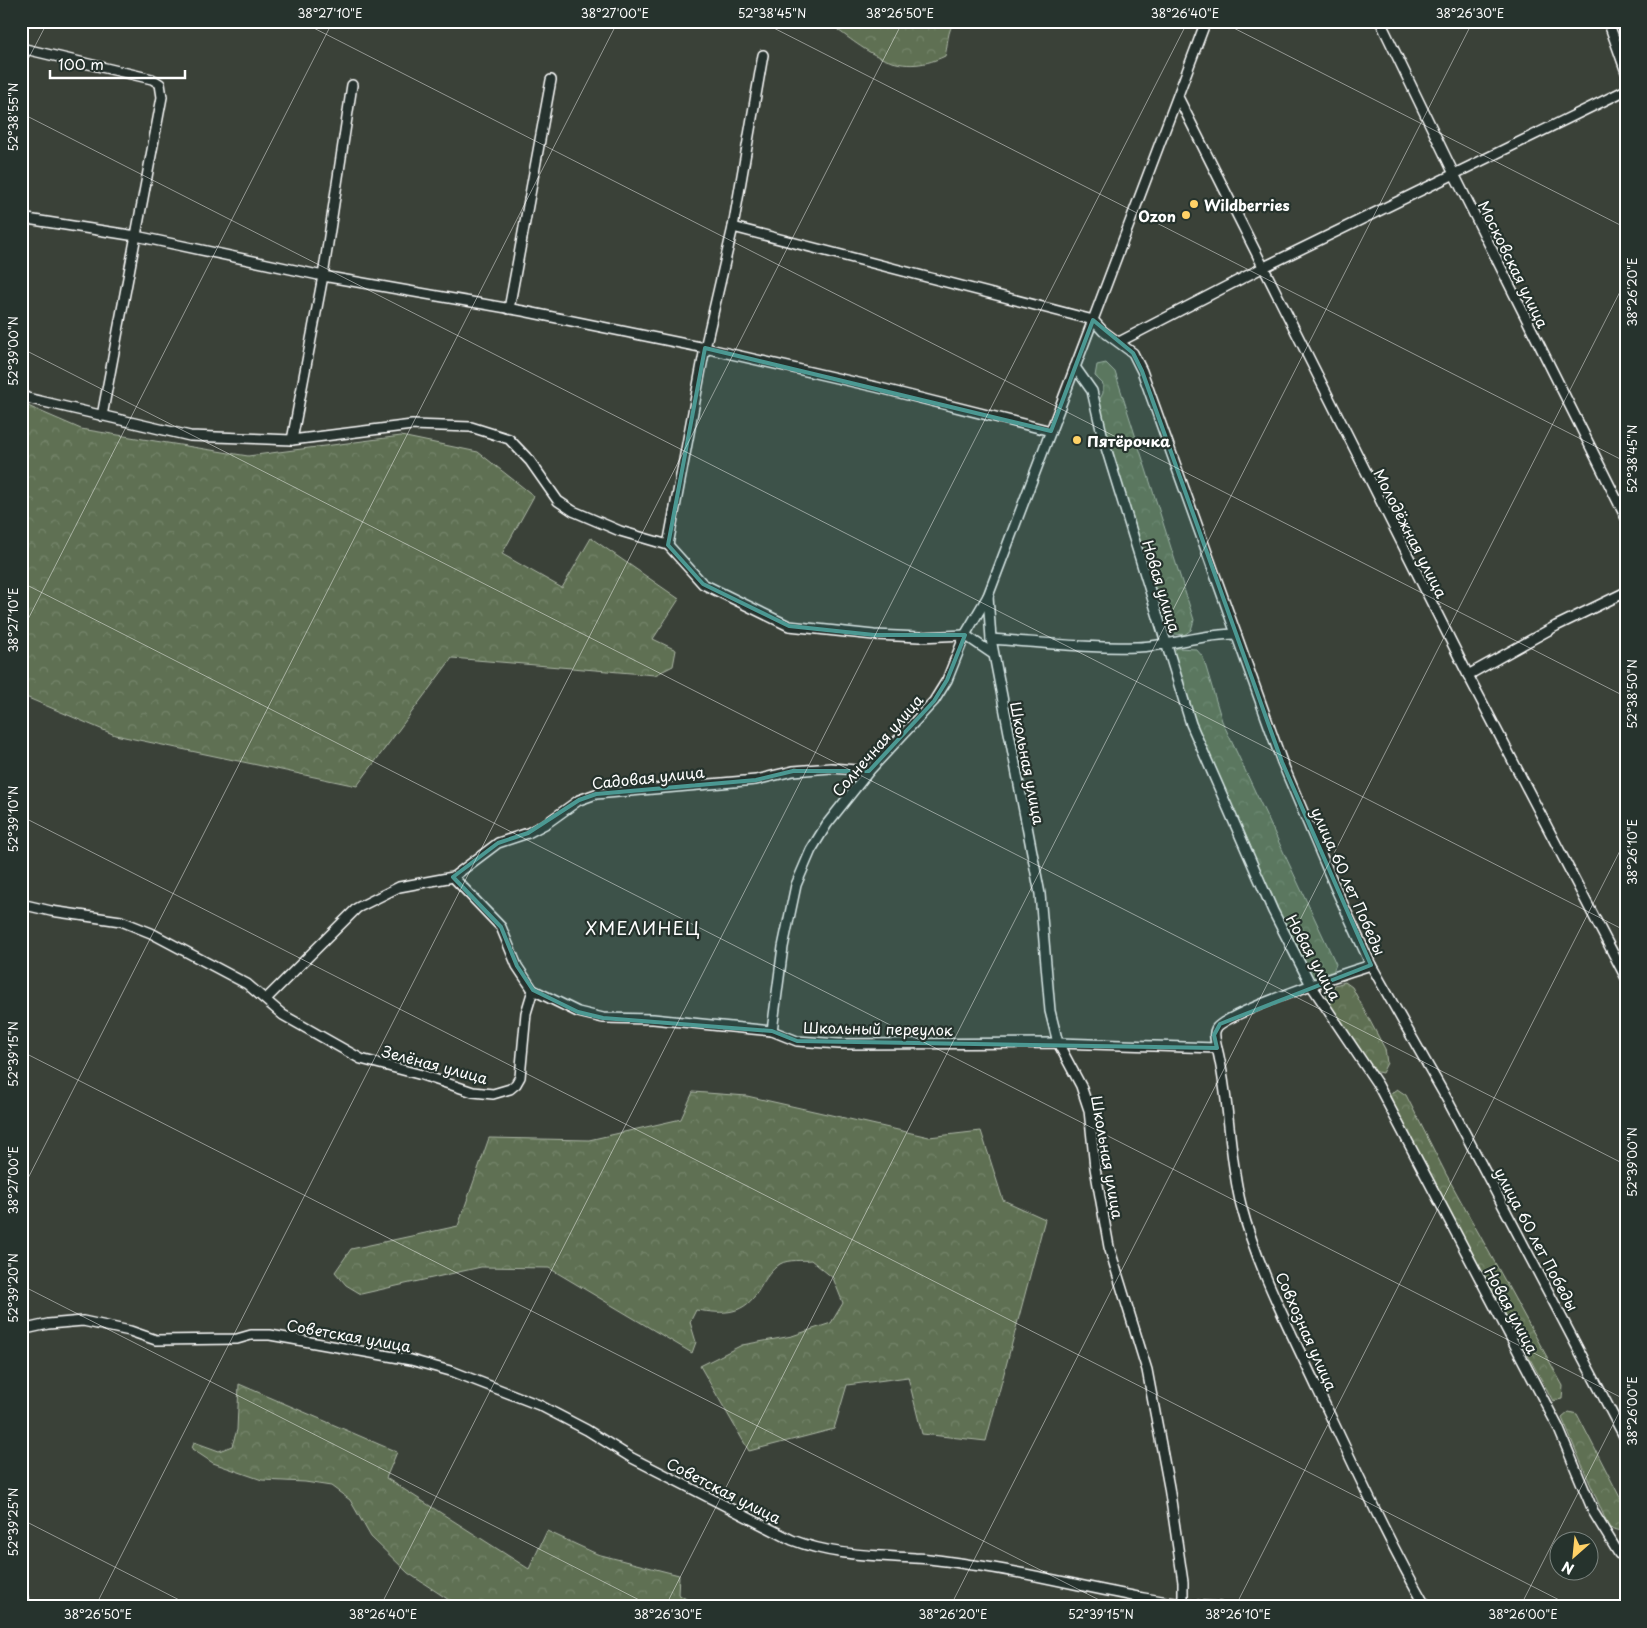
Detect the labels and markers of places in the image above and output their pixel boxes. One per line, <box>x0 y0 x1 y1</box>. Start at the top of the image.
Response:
place label: Wildberries <box>1204 193 1290 216</box>
marker: Wildberries <box>1188 198 1200 210</box>
place label: Ozon <box>1138 204 1176 227</box>
marker: Ozon <box>1180 209 1192 221</box>
place label: Пятёрочка <box>1087 429 1171 452</box>
marker: Пятёрочка <box>1071 434 1083 446</box>

